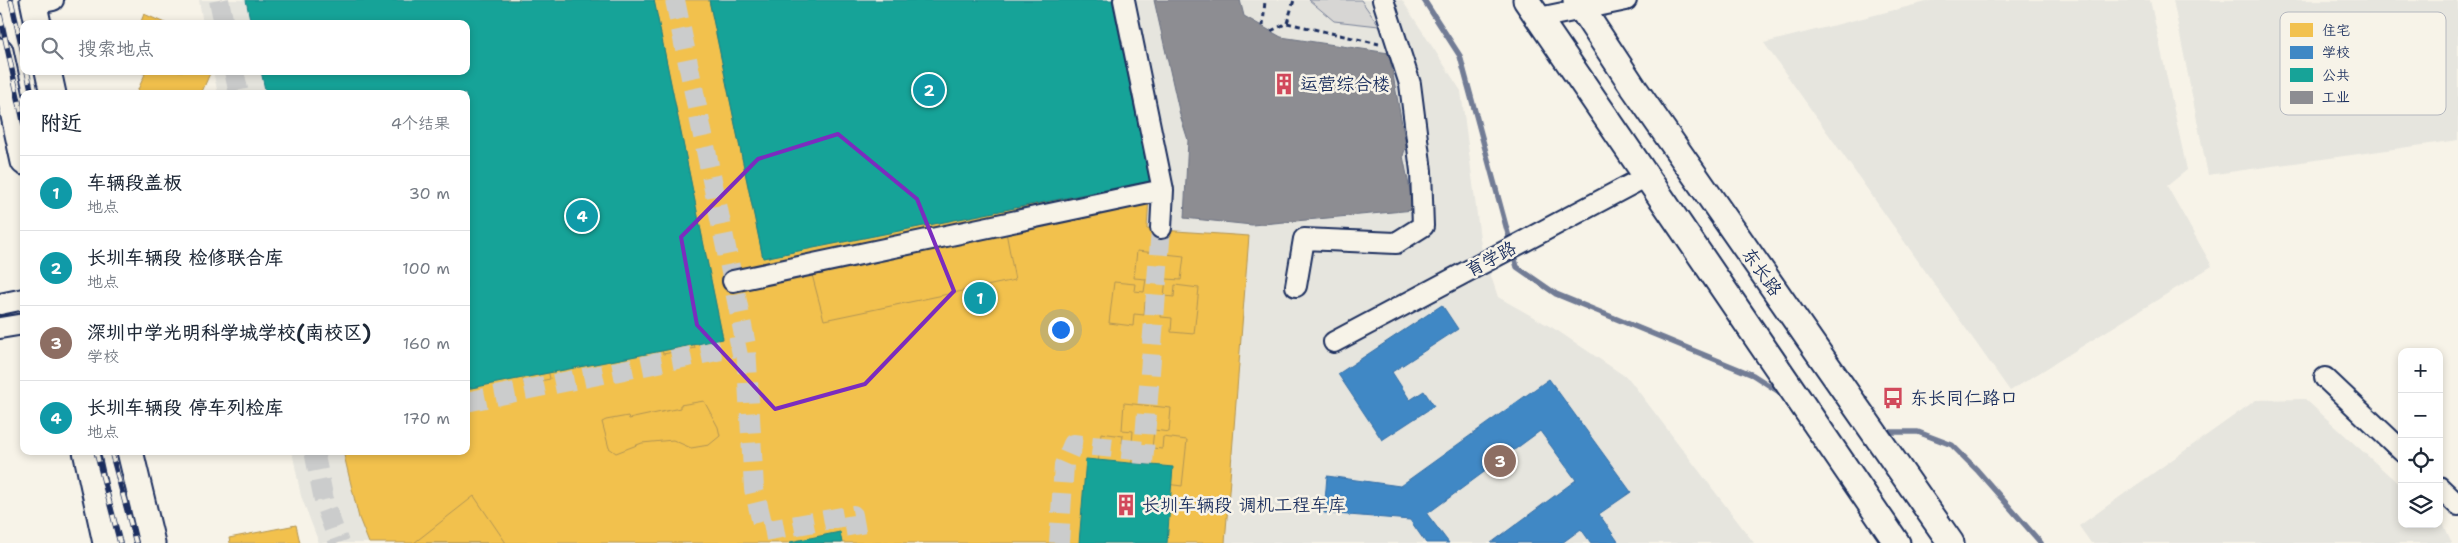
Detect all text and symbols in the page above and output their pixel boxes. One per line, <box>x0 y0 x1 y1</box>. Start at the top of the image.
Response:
legend <box>2280 12 2446 115</box>
search box <box>20 20 470 75</box>
text: 住宅 <box>2322 21 2350 39</box>
icon: search <box>38 34 66 62</box>
text: 搜索地点 <box>78 36 154 61</box>
text: 学校 <box>2322 43 2350 61</box>
text: 公共 <box>2322 66 2350 84</box>
pin: 2 <box>913 71 945 109</box>
building icon: 运营综合楼 <box>1271 71 1297 97</box>
place label: 运营综合楼 <box>1300 72 1390 96</box>
text: 工业 <box>2322 88 2350 106</box>
text: 附近 <box>40 109 82 137</box>
text: 4个结果 <box>391 113 450 134</box>
text: 车辆段盖板 <box>87 170 182 195</box>
text: 1 <box>52 183 60 204</box>
text: 30 m <box>409 183 450 204</box>
text: 地点 <box>87 196 119 217</box>
pin: 4 <box>566 197 598 235</box>
street label: 育学路 <box>1462 236 1520 282</box>
street label: 东长路 <box>1737 243 1787 301</box>
text: 长圳车辆段 检修联合库 <box>87 245 284 270</box>
text: 2 <box>50 258 62 279</box>
text: 100 m <box>402 258 450 279</box>
text: 地点 <box>87 271 119 292</box>
pin: 1 <box>964 279 996 317</box>
your location <box>1048 317 1074 343</box>
text: 深圳中学光明科学城学校(南校区) <box>87 320 371 345</box>
text: 3 <box>50 333 62 354</box>
text: 160 m <box>403 333 450 354</box>
text: 学校 <box>87 346 119 367</box>
map controls <box>2398 348 2443 528</box>
button: + <box>2398 348 2443 393</box>
bus stop icon: 东长同仁路口 <box>1880 385 1906 411</box>
place label: 东长同仁路口 <box>1910 386 2018 410</box>
button: − <box>2398 393 2443 438</box>
text: 长圳车辆段 停车列检库 <box>87 395 284 420</box>
text: 4 <box>50 408 62 429</box>
text: 170 m <box>403 408 450 429</box>
text: 地点 <box>87 421 119 442</box>
button: locate <box>2398 438 2443 483</box>
pin: 3 <box>1484 442 1516 480</box>
button: layers <box>2398 483 2443 528</box>
building icon: 长圳车辆段 调机工程车库 <box>1113 492 1139 518</box>
place label: 长圳车辆段 调机工程车库 <box>1142 493 1346 517</box>

